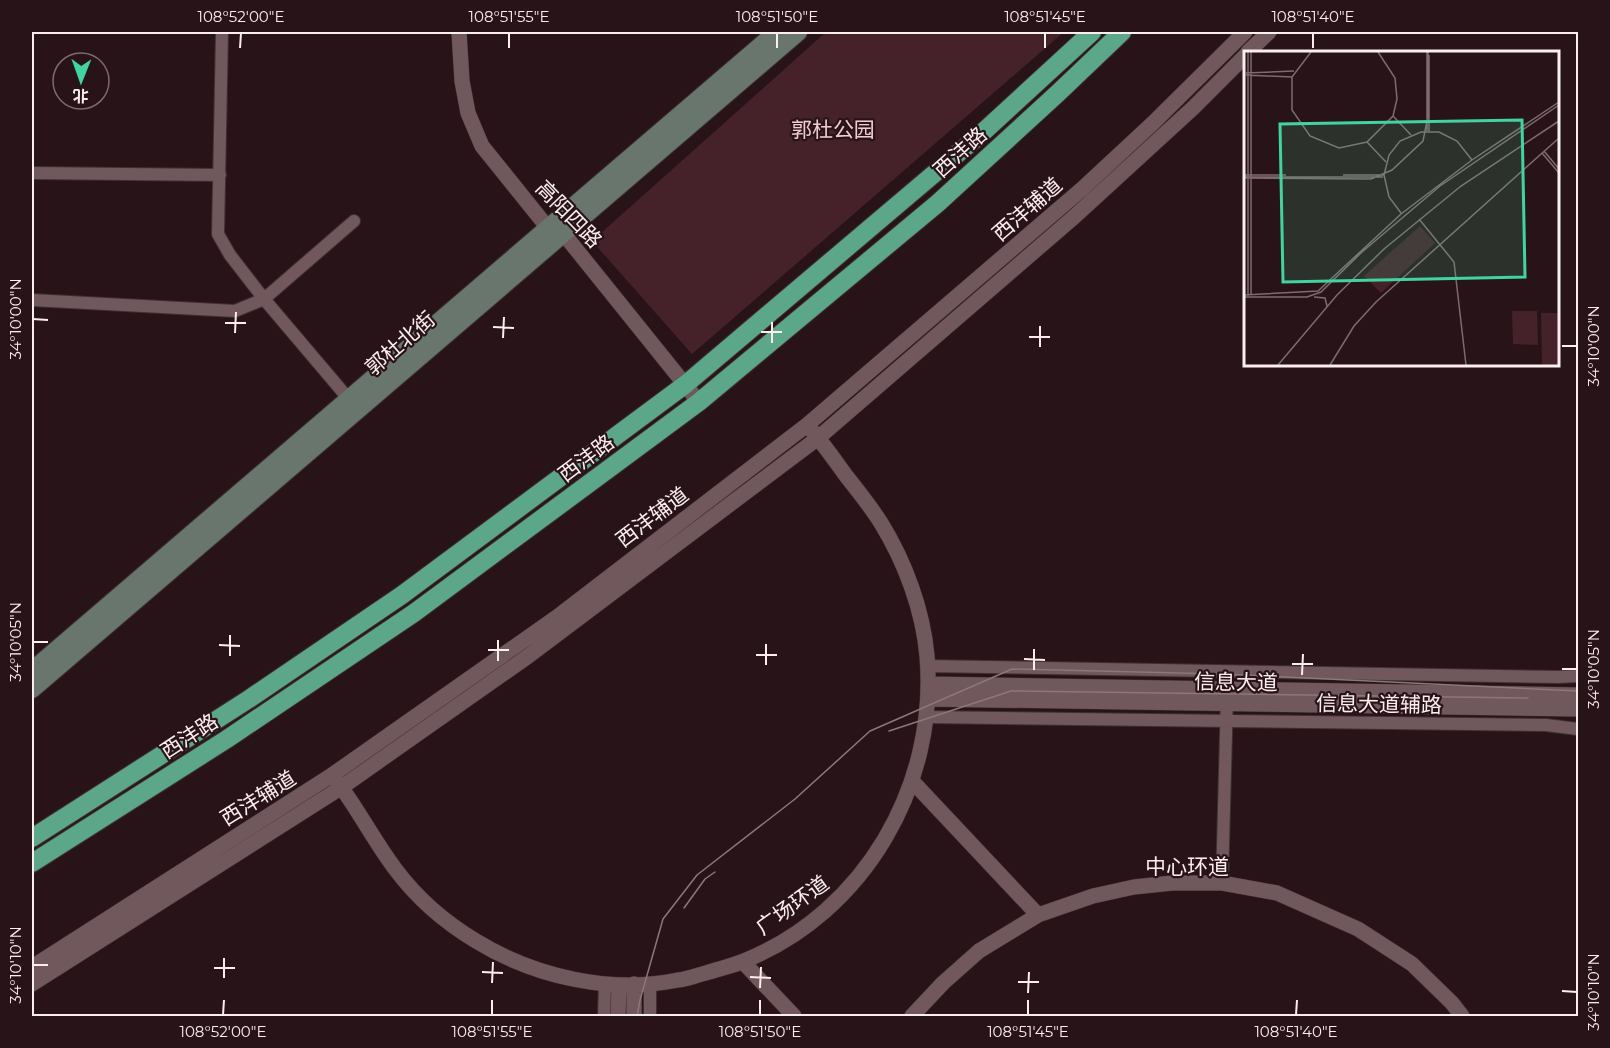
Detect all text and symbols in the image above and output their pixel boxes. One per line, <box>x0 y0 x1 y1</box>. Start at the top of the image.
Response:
text: 108°52'00"E <box>197 7 285 26</box>
text: 108°51'55"E <box>469 7 549 26</box>
text: 108°51'50"E <box>736 7 818 26</box>
text: 108°51'45"E <box>1004 7 1086 26</box>
text: 108°51'40"E <box>1271 7 1355 26</box>
north arrow <box>51 51 111 111</box>
inset map <box>1244 51 1559 366</box>
text: 北 <box>73 86 89 105</box>
park label: 郭杜公园 <box>791 117 875 142</box>
street label: 西沣路 <box>928 122 992 182</box>
street label: 西沣辅道 <box>987 172 1067 246</box>
street label: 高阳四路 <box>531 175 607 253</box>
text: 34°10'00"N <box>6 278 25 360</box>
text: 34°10'00"N <box>1584 305 1603 387</box>
street label: 郭杜北街 <box>360 306 440 380</box>
street label: 西沣路 <box>553 429 619 487</box>
street label: 西沣辅道 <box>611 482 693 552</box>
text: 34°10'05"N <box>6 602 25 682</box>
text: 34°10'05"N <box>1584 629 1603 709</box>
street label: 信息大道 <box>1194 669 1278 695</box>
street label: 信息大道辅路 <box>1316 690 1442 718</box>
street label: 西沣路 <box>156 708 222 764</box>
street label: 西沣辅道 <box>216 765 300 831</box>
street label: 中心环道 <box>1145 854 1229 879</box>
street label: 广场环道 <box>751 870 833 940</box>
text: 34°10'10"N <box>6 926 25 1004</box>
text: 34°10'10"N <box>1584 953 1603 1031</box>
text: 108°52'00"E <box>179 1022 267 1041</box>
text: 108°51'55"E <box>452 1022 532 1041</box>
text: 108°51'50"E <box>719 1022 801 1041</box>
text: 108°51'45"E <box>987 1022 1069 1041</box>
text: 108°51'40"E <box>1254 1022 1338 1041</box>

